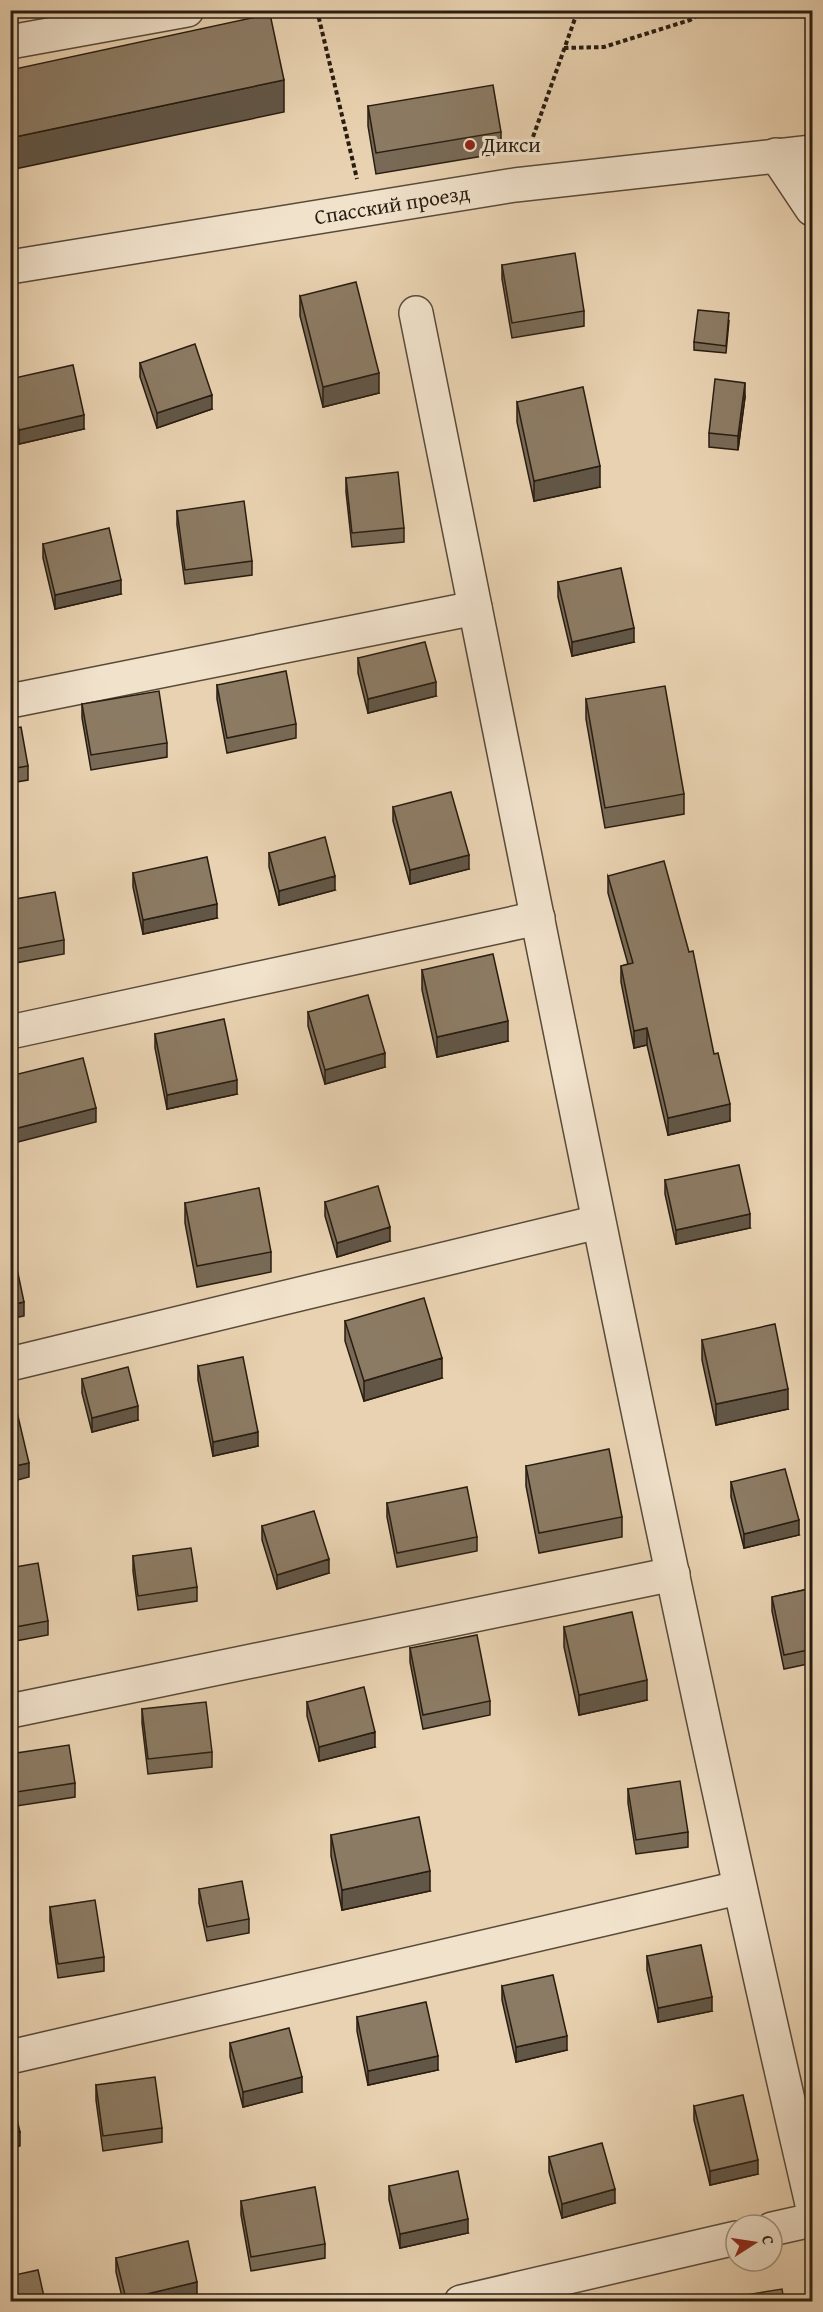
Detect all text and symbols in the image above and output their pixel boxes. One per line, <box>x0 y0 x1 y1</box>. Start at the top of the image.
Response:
place label: Дикси <box>481 129 541 160</box>
marker: Дикси <box>463 138 477 152</box>
street label: Спасский проезд <box>312 177 472 232</box>
north arrow <box>724 2213 784 2273</box>
text: С <box>756 2233 781 2247</box>

